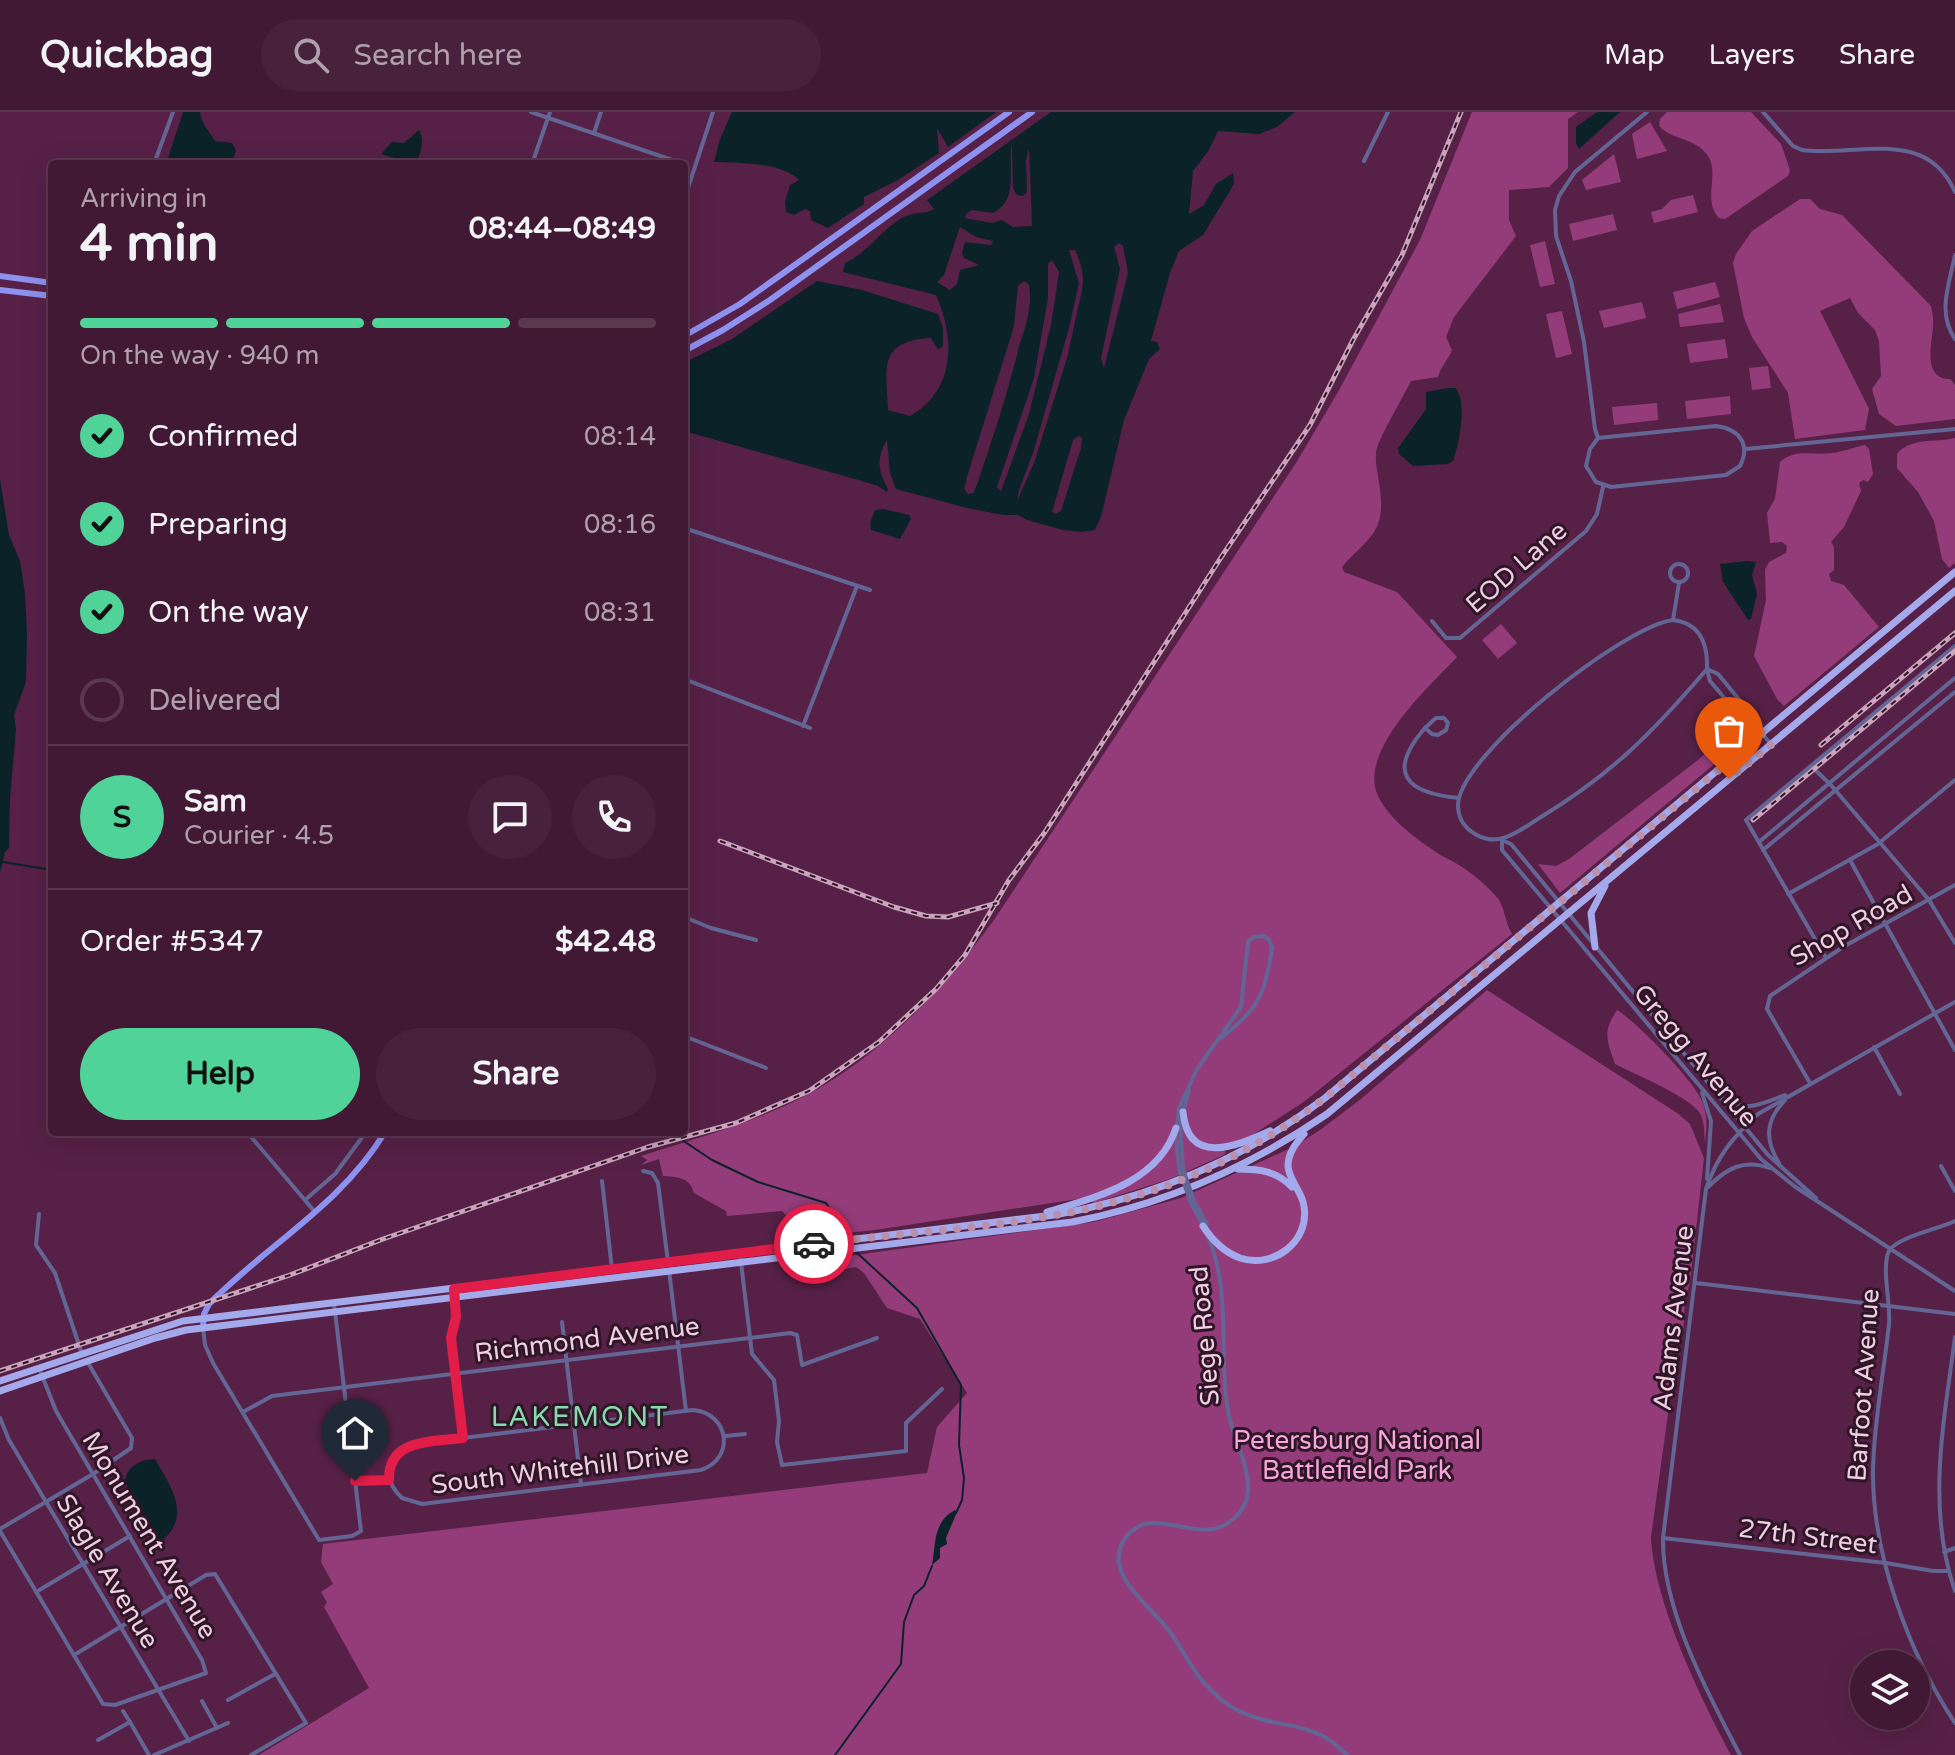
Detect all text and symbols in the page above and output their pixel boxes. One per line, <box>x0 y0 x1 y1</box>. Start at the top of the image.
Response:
search box <box>261 19 821 91</box>
text: Quickbag <box>40 32 213 78</box>
icon: search <box>289 33 333 77</box>
text: Search here <box>353 37 522 74</box>
text: Map <box>1604 38 1665 72</box>
text: Layers <box>1709 38 1795 72</box>
text: Share <box>1839 38 1915 72</box>
text: Arriving in <box>80 183 207 214</box>
text: 08:44–08:49 <box>469 210 656 247</box>
text: 4 min <box>80 212 219 275</box>
text: On the way · 940 m <box>80 340 319 371</box>
icon: check <box>80 414 124 458</box>
text: Confirmed <box>148 418 299 455</box>
text: 08:14 <box>584 421 656 452</box>
icon: check <box>80 502 124 546</box>
text: Preparing <box>148 506 288 543</box>
text: 08:16 <box>584 509 656 540</box>
street label: EOD Lane <box>1459 515 1573 620</box>
icon: check <box>80 590 124 634</box>
text: On the way <box>148 594 309 631</box>
text: 08:31 <box>584 597 656 628</box>
text: Delivered <box>148 682 282 719</box>
pin <box>1695 697 1763 779</box>
icon: bag <box>1707 709 1751 753</box>
button: chat <box>468 775 552 859</box>
button: phone <box>572 775 656 859</box>
text: Sam <box>184 783 247 820</box>
text: S <box>113 799 131 836</box>
text: Courier · 4.5 <box>184 820 334 851</box>
street label: Shop Road <box>1785 878 1918 973</box>
text: Order #5347 <box>80 923 264 960</box>
text: $42.48 <box>555 923 656 960</box>
street label: Gregg Avenue <box>1627 978 1764 1133</box>
button: Help <box>80 1028 360 1120</box>
button: Share <box>376 1028 656 1120</box>
courier <box>774 1204 854 1284</box>
icon: car <box>792 1222 836 1266</box>
street label: Adams Avenue <box>1647 1224 1700 1412</box>
street label: Siege Road <box>1183 1265 1226 1407</box>
street label: Barfoot Avenue <box>1841 1288 1886 1482</box>
street label: Richmond Avenue <box>473 1310 701 1369</box>
pin <box>321 1399 389 1481</box>
district label: LAKEMONT <box>491 1400 669 1434</box>
icon: home <box>333 1411 377 1455</box>
park label: Petersburg National Battlefield Park <box>1233 1425 1481 1486</box>
street label: Monument Avenue <box>76 1426 224 1644</box>
street label: South Whitehill Drive <box>429 1438 691 1501</box>
street label: Slagle Avenue <box>49 1489 166 1654</box>
street label: 27th Street <box>1737 1513 1879 1560</box>
map controls <box>1850 1650 1930 1730</box>
button: layers <box>1850 1650 1930 1730</box>

